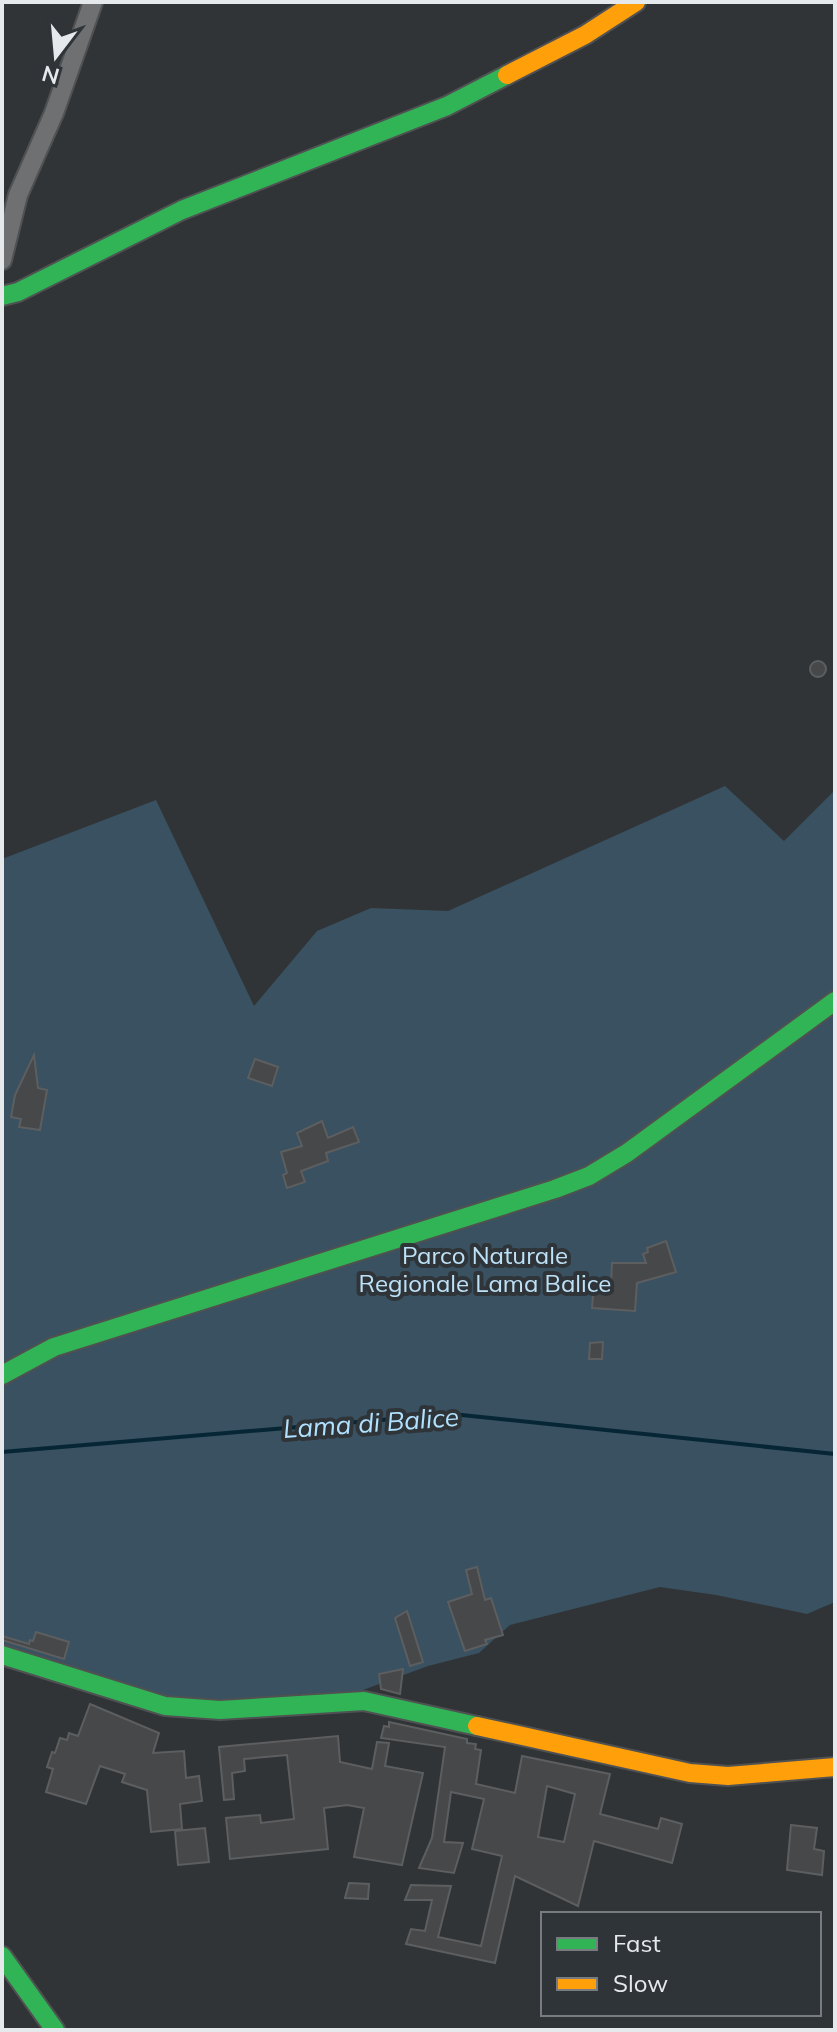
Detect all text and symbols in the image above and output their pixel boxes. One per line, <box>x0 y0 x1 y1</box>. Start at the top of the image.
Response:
north arrow <box>16 16 96 96</box>
text: N <box>39 59 62 91</box>
park label: Parco Naturale Regionale Lama Balice <box>359 1240 611 1298</box>
water label: Lama di Balice <box>282 1400 460 1445</box>
legend <box>541 1912 821 2016</box>
text: Fast <box>613 1928 661 1958</box>
text: Slow <box>613 1968 668 1998</box>

